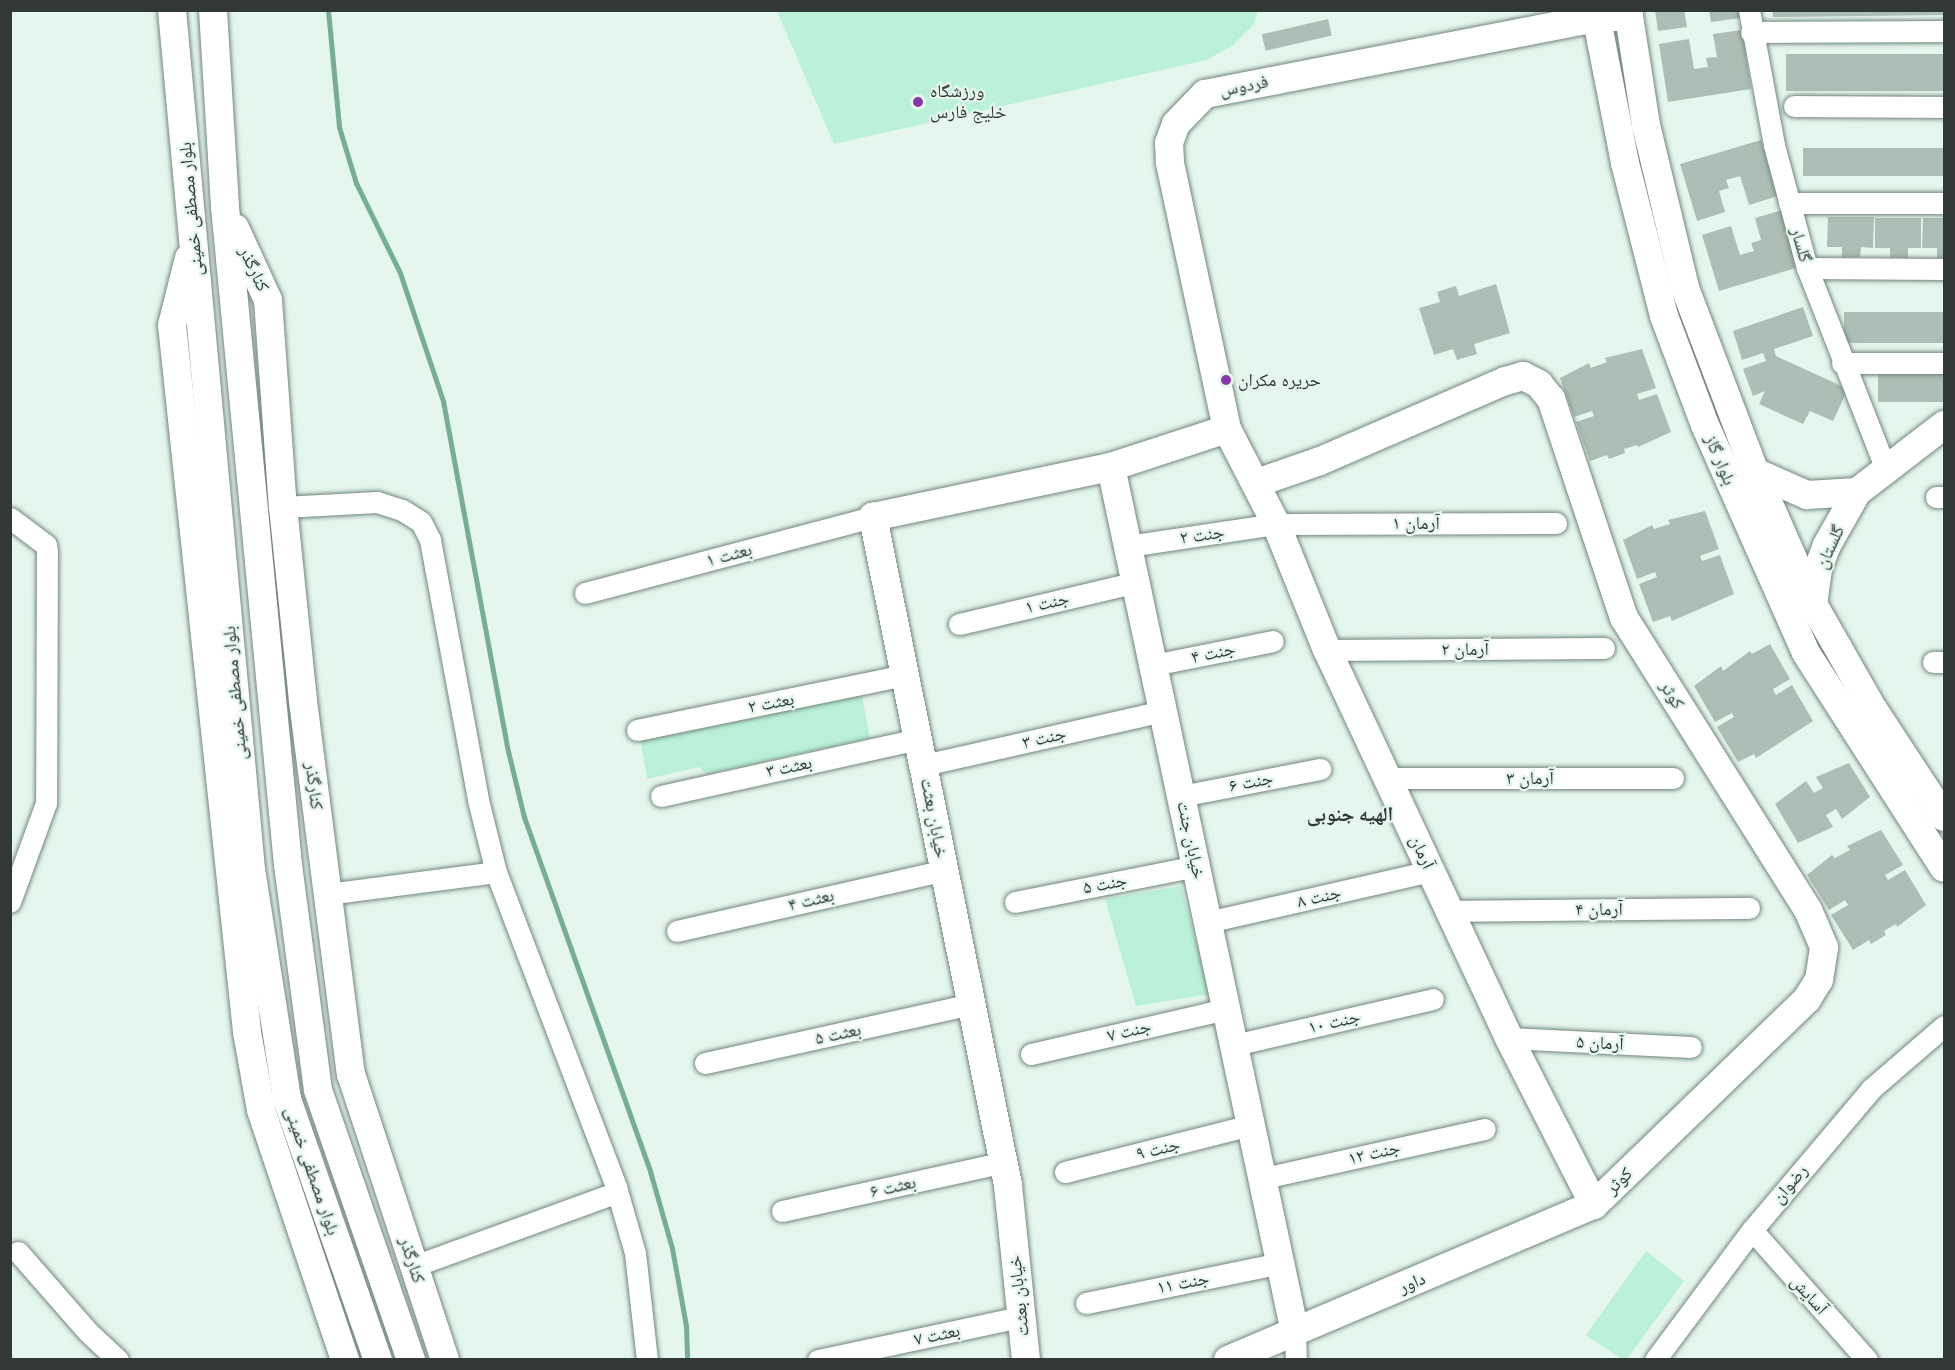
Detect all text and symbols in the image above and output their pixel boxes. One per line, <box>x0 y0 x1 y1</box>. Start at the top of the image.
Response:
street label: فردوس <box>1218 71 1270 101</box>
place label: ورزشگاه خلیج فارس <box>930 81 1006 124</box>
marker: ورزشگاه خلیج فارس <box>911 95 925 109</box>
street label: بلوار مصطفی خمینی <box>174 141 208 277</box>
street label: گلسار <box>1786 225 1816 265</box>
street label: کنارگذر <box>234 243 274 295</box>
place label: حریره مکران <box>1238 369 1321 391</box>
marker: حریره مکران <box>1219 373 1233 387</box>
street label: بلوار گاز <box>1700 431 1740 489</box>
street label: آرمان ۱ <box>1392 512 1440 534</box>
street label: جنت ۲ <box>1179 521 1225 549</box>
street label: گلستان <box>1811 522 1849 572</box>
street label: بعثت ۱ <box>704 539 754 571</box>
street label: جنت ۱ <box>1023 587 1071 619</box>
street label: بلوار مصطفی خمینی <box>218 625 252 761</box>
street label: جنت ۴ <box>1189 638 1237 668</box>
street label: آرمان ۲ <box>1441 638 1489 660</box>
street label: کوثر <box>1655 677 1689 713</box>
street label: بعثت ۲ <box>746 688 796 718</box>
street label: جنت ۳ <box>1020 722 1068 754</box>
street label: بعثت ۳ <box>764 752 814 782</box>
street label: کنارگذر <box>300 761 328 811</box>
street label: جنت ۶ <box>1227 767 1275 797</box>
street label: آرمان ۳ <box>1506 767 1554 789</box>
street label: خیابان بعثت <box>916 776 952 860</box>
street label: خیابان جنت <box>1172 799 1210 881</box>
district label: الهیه جنوبی <box>1307 802 1393 826</box>
street label: آرمان <box>1405 832 1439 872</box>
street label: جنت ۵ <box>1081 869 1129 899</box>
street label: جنت ۸ <box>1295 881 1343 913</box>
street label: بعثت ۴ <box>786 884 836 916</box>
street label: آرمان ۴ <box>1575 898 1623 920</box>
street label: جنت ۱۰ <box>1306 1006 1362 1038</box>
street label: جنت ۷ <box>1105 1015 1153 1047</box>
street label: بعثت ۵ <box>813 1019 863 1049</box>
street label: آرمان ۵ <box>1576 1031 1624 1055</box>
street label: بلوار مصطفی خمینی <box>280 1104 344 1238</box>
street label: جنت ۹ <box>1134 1133 1182 1165</box>
street label: جنت ۱۲ <box>1346 1137 1402 1169</box>
street label: رضوان <box>1767 1160 1813 1208</box>
street label: کوثر <box>1601 1163 1637 1199</box>
street label: بعثت ۶ <box>868 1171 918 1203</box>
street label: کنارگذر <box>394 1234 430 1286</box>
street label: خیابان بعثت <box>1004 1255 1034 1337</box>
street label: جنت ۱۱ <box>1155 1267 1211 1299</box>
street label: داور <box>1395 1268 1429 1298</box>
street label: آسایش <box>1786 1271 1832 1319</box>
street label: بعثت ۷ <box>912 1320 962 1350</box>

